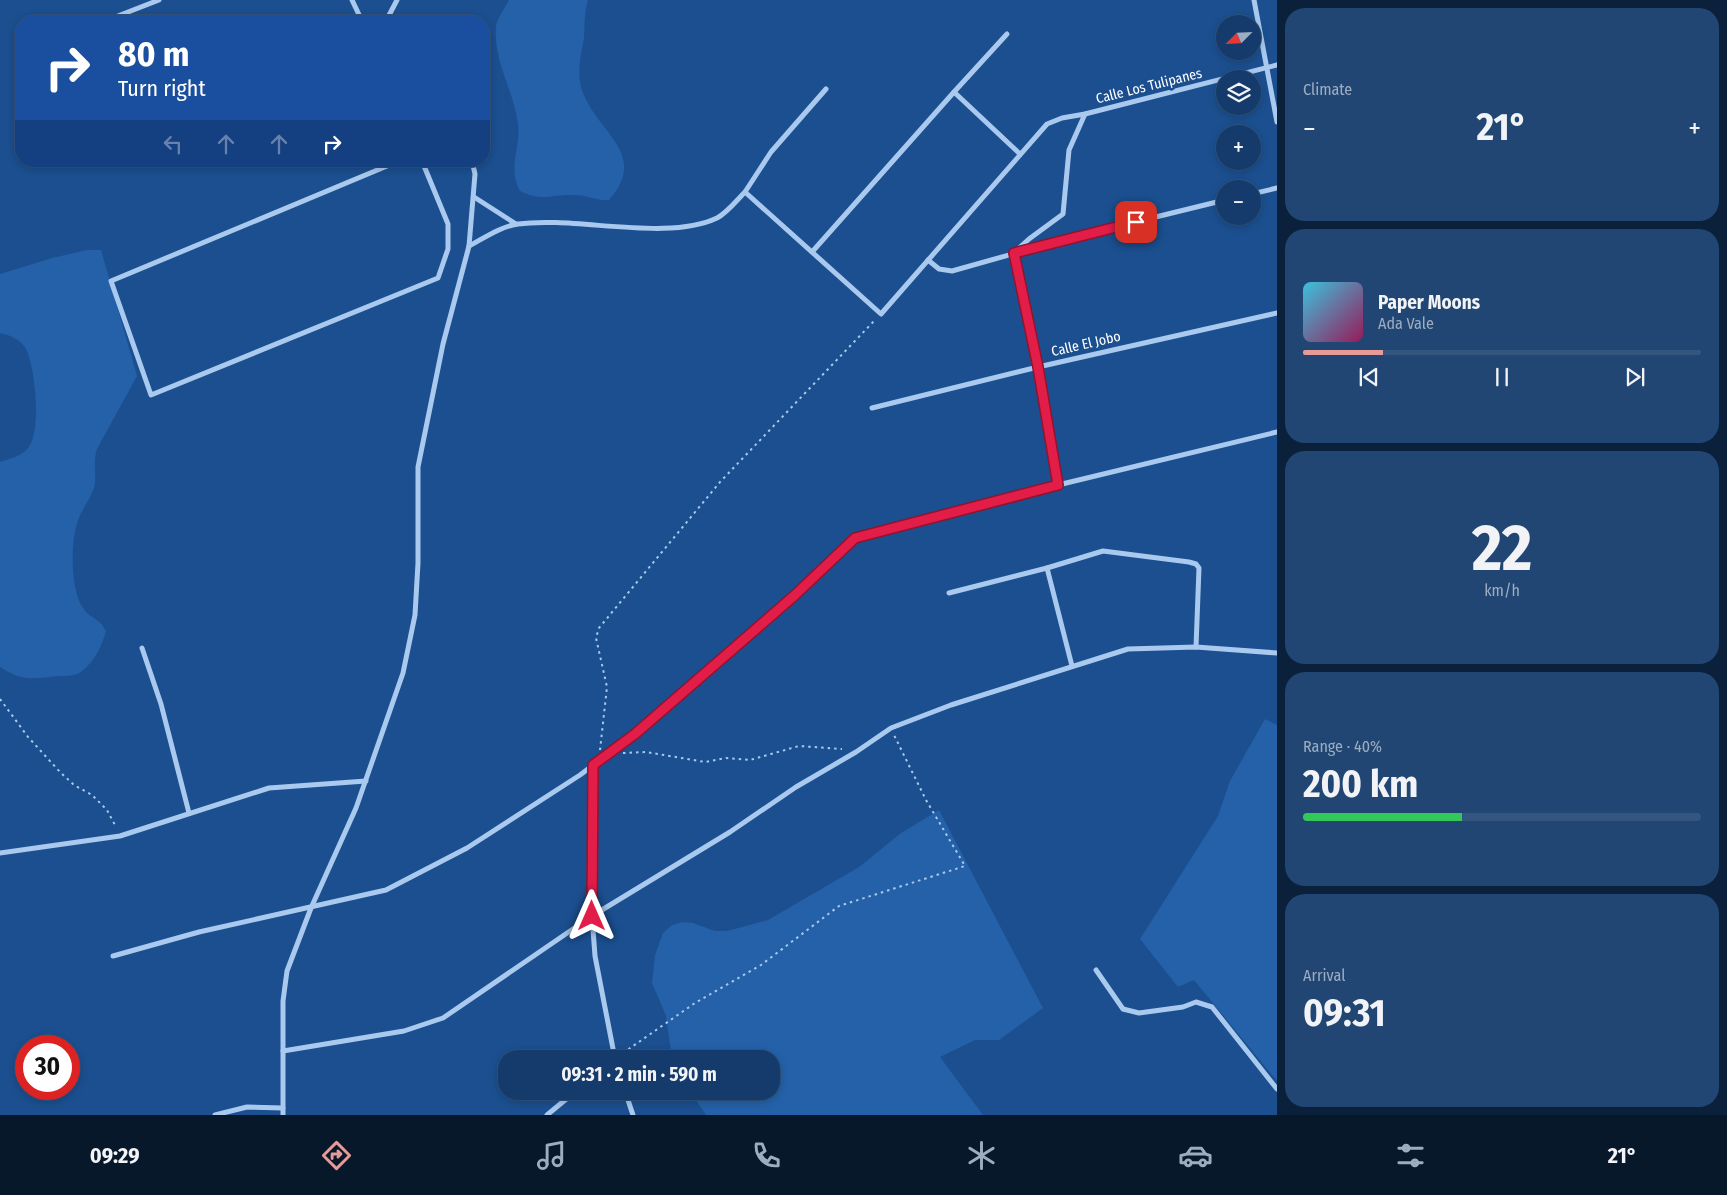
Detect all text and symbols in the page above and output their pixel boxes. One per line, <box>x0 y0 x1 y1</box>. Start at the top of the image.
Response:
north arrow <box>1216 15 1261 60</box>
map controls <box>1216 15 1261 225</box>
text: 80 m <box>118 33 190 75</box>
icon: right <box>35 35 100 100</box>
street label: Calle Los Tulipanes <box>1094 65 1204 107</box>
button: layers <box>1216 70 1261 115</box>
text: Turn right <box>118 75 206 102</box>
text: Climate <box>1303 80 1352 99</box>
text: 21° <box>1477 104 1527 150</box>
text: − <box>1303 112 1316 145</box>
text: + <box>1688 112 1701 145</box>
button: + <box>1216 125 1261 170</box>
icon: left <box>159 130 187 158</box>
icon: ahead <box>212 130 240 158</box>
icon: ahead <box>265 130 293 158</box>
icon: right <box>318 130 346 158</box>
button: − <box>1216 180 1261 225</box>
pin <box>1115 201 1157 243</box>
icon: arrive <box>1122 208 1150 236</box>
text: Paper Moons <box>1378 291 1480 314</box>
text: Ada Vale <box>1378 314 1434 333</box>
street label: Calle El Jobo <box>1050 328 1122 360</box>
icon: previous <box>1355 363 1383 391</box>
icon: pause <box>1488 363 1516 391</box>
icon: next <box>1621 363 1649 391</box>
text: 22 <box>1472 509 1532 587</box>
text: km/h <box>1484 581 1520 600</box>
text: Range · 40% <box>1303 737 1382 756</box>
text: 200 km <box>1303 761 1418 807</box>
position arrow <box>565 889 617 941</box>
text: Arrival <box>1303 966 1345 985</box>
text: 09:31 <box>1303 990 1386 1036</box>
speed limit sign: 30 <box>15 1035 80 1100</box>
text: 09:31 · 2 min · 590 m <box>561 1063 717 1086</box>
icon: directions <box>319 1138 354 1173</box>
icon: music <box>534 1138 569 1173</box>
icon: phone <box>749 1138 784 1173</box>
icon: climate <box>964 1138 999 1173</box>
icon: car <box>1178 1138 1213 1173</box>
icon: filters <box>1393 1138 1428 1173</box>
text: 09:29 <box>90 1142 140 1169</box>
text: 21° <box>1608 1142 1637 1169</box>

